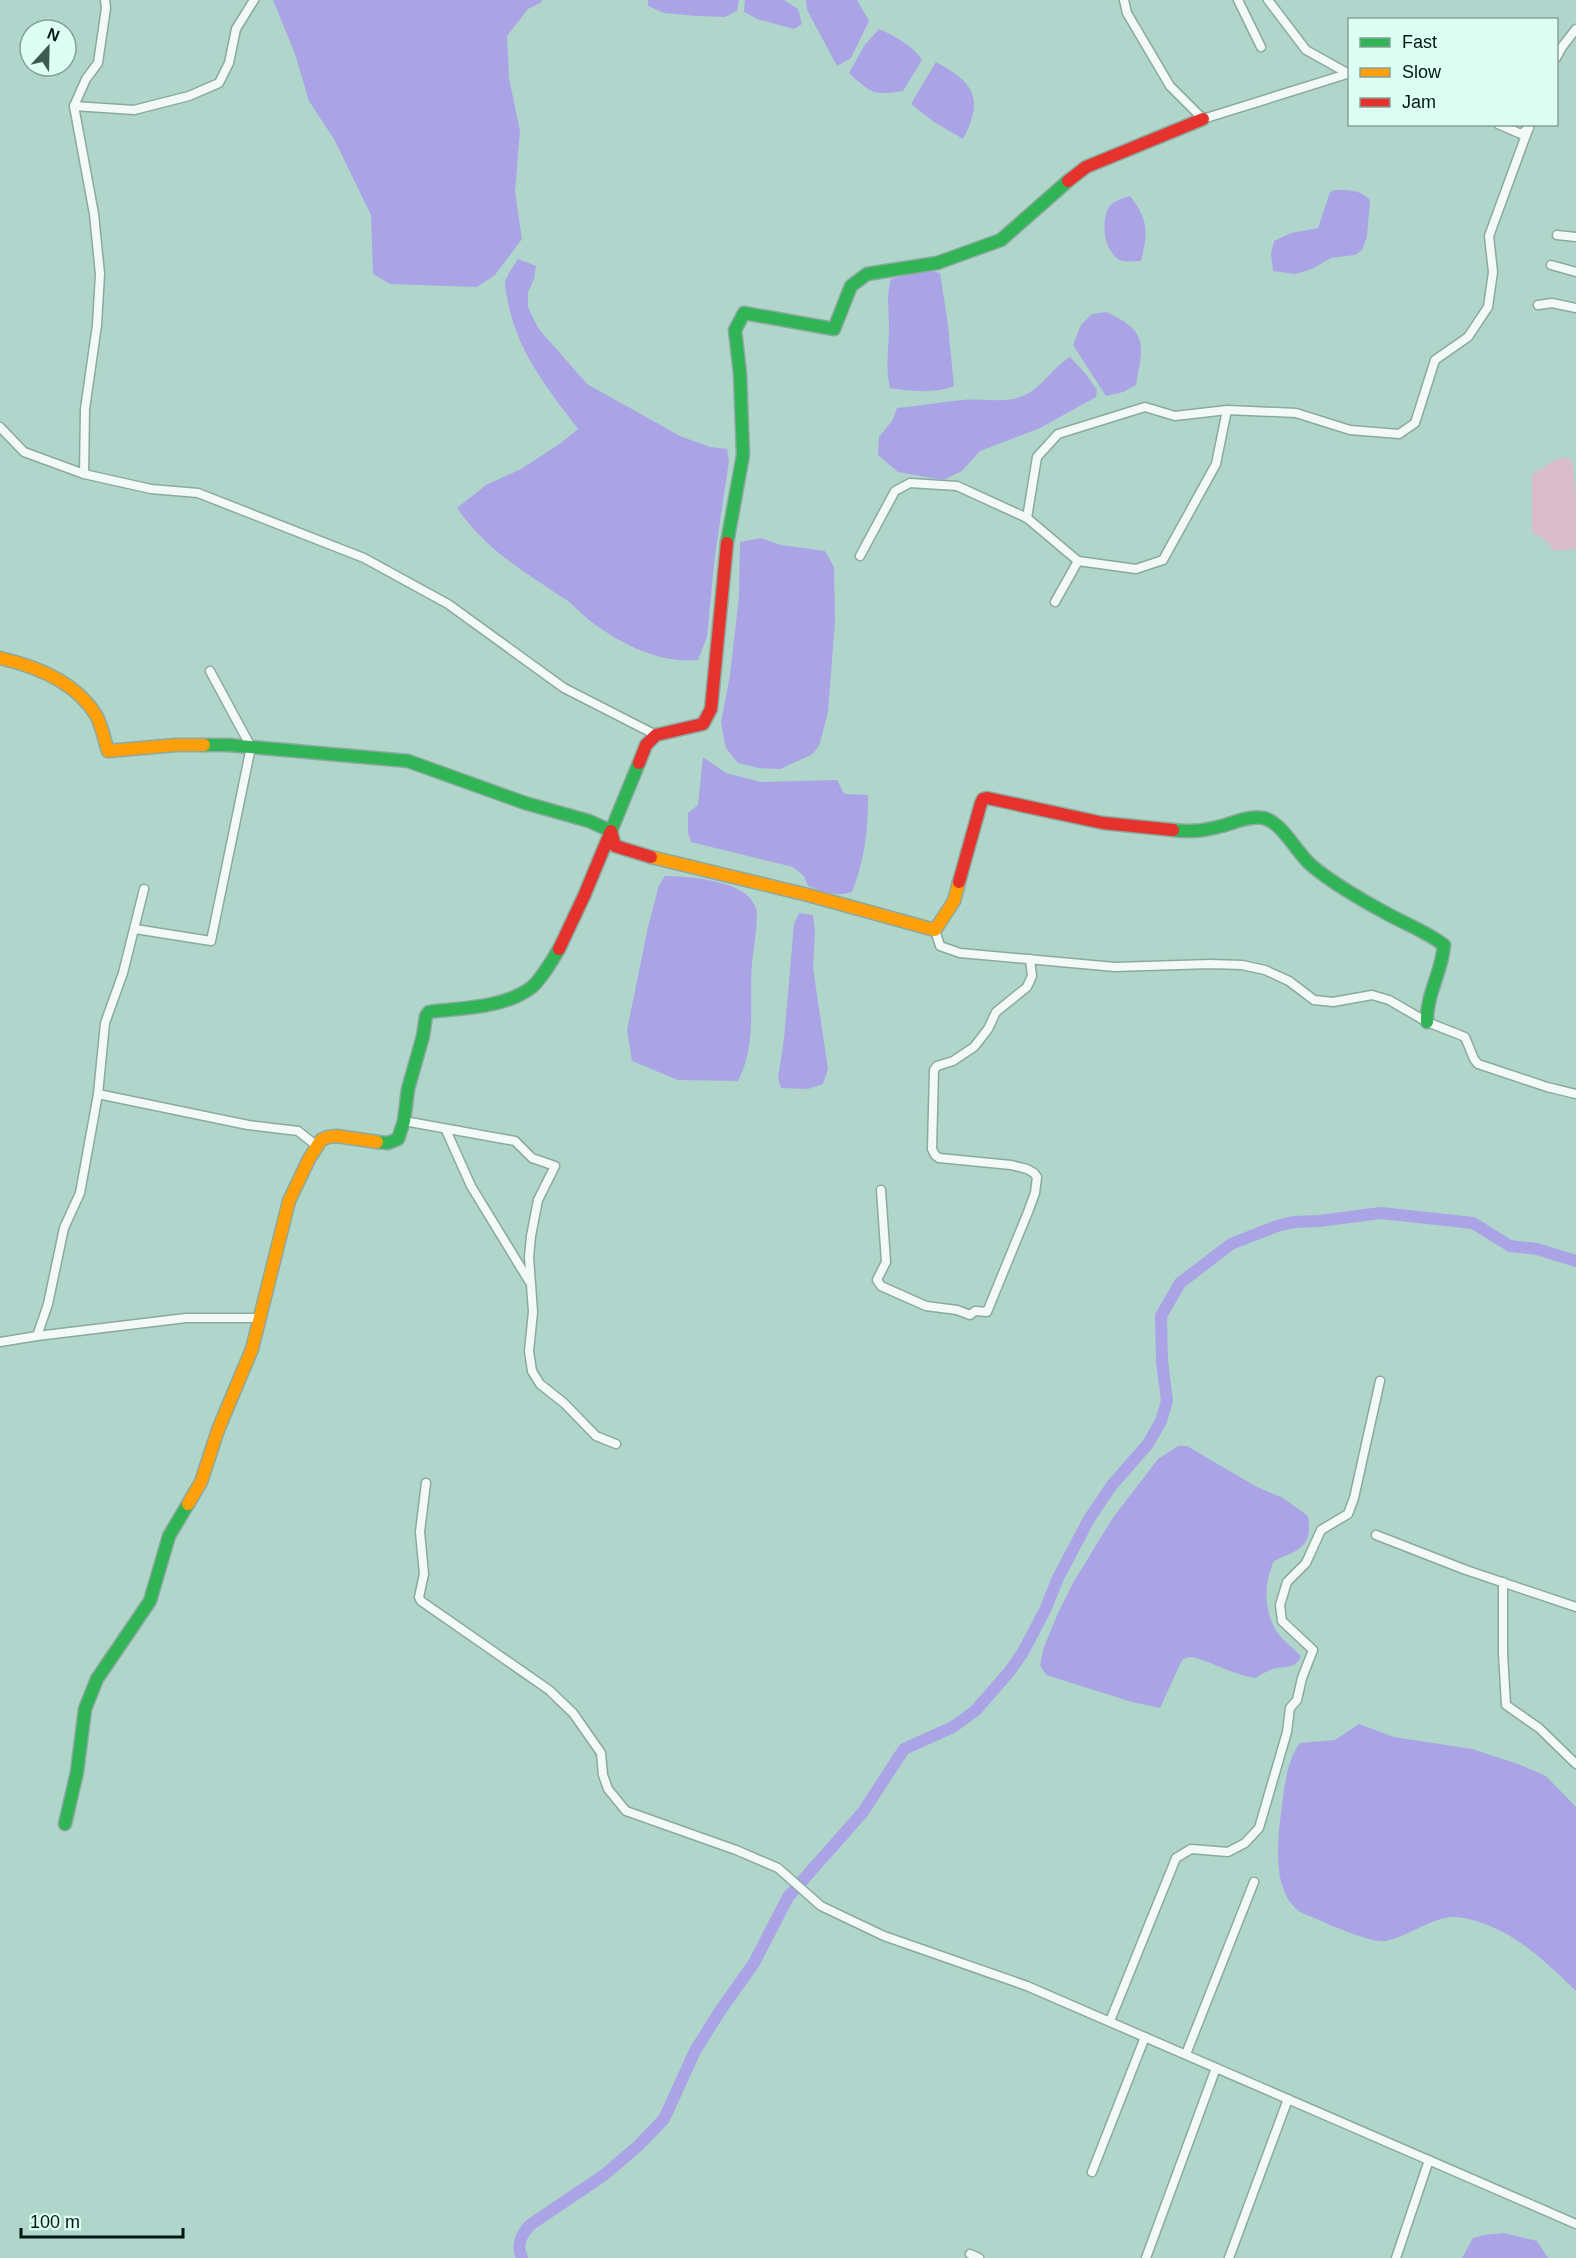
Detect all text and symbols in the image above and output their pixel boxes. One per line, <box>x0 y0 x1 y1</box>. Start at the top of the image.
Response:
north arrow <box>18 18 78 78</box>
legend <box>1348 18 1558 126</box>
text: N <box>45 25 62 45</box>
text: Fast <box>1402 32 1437 52</box>
text: Slow <box>1402 62 1442 82</box>
text: Jam <box>1402 92 1436 112</box>
scale bar <box>21 2201 183 2239</box>
text: 100 m <box>30 2212 80 2232</box>

